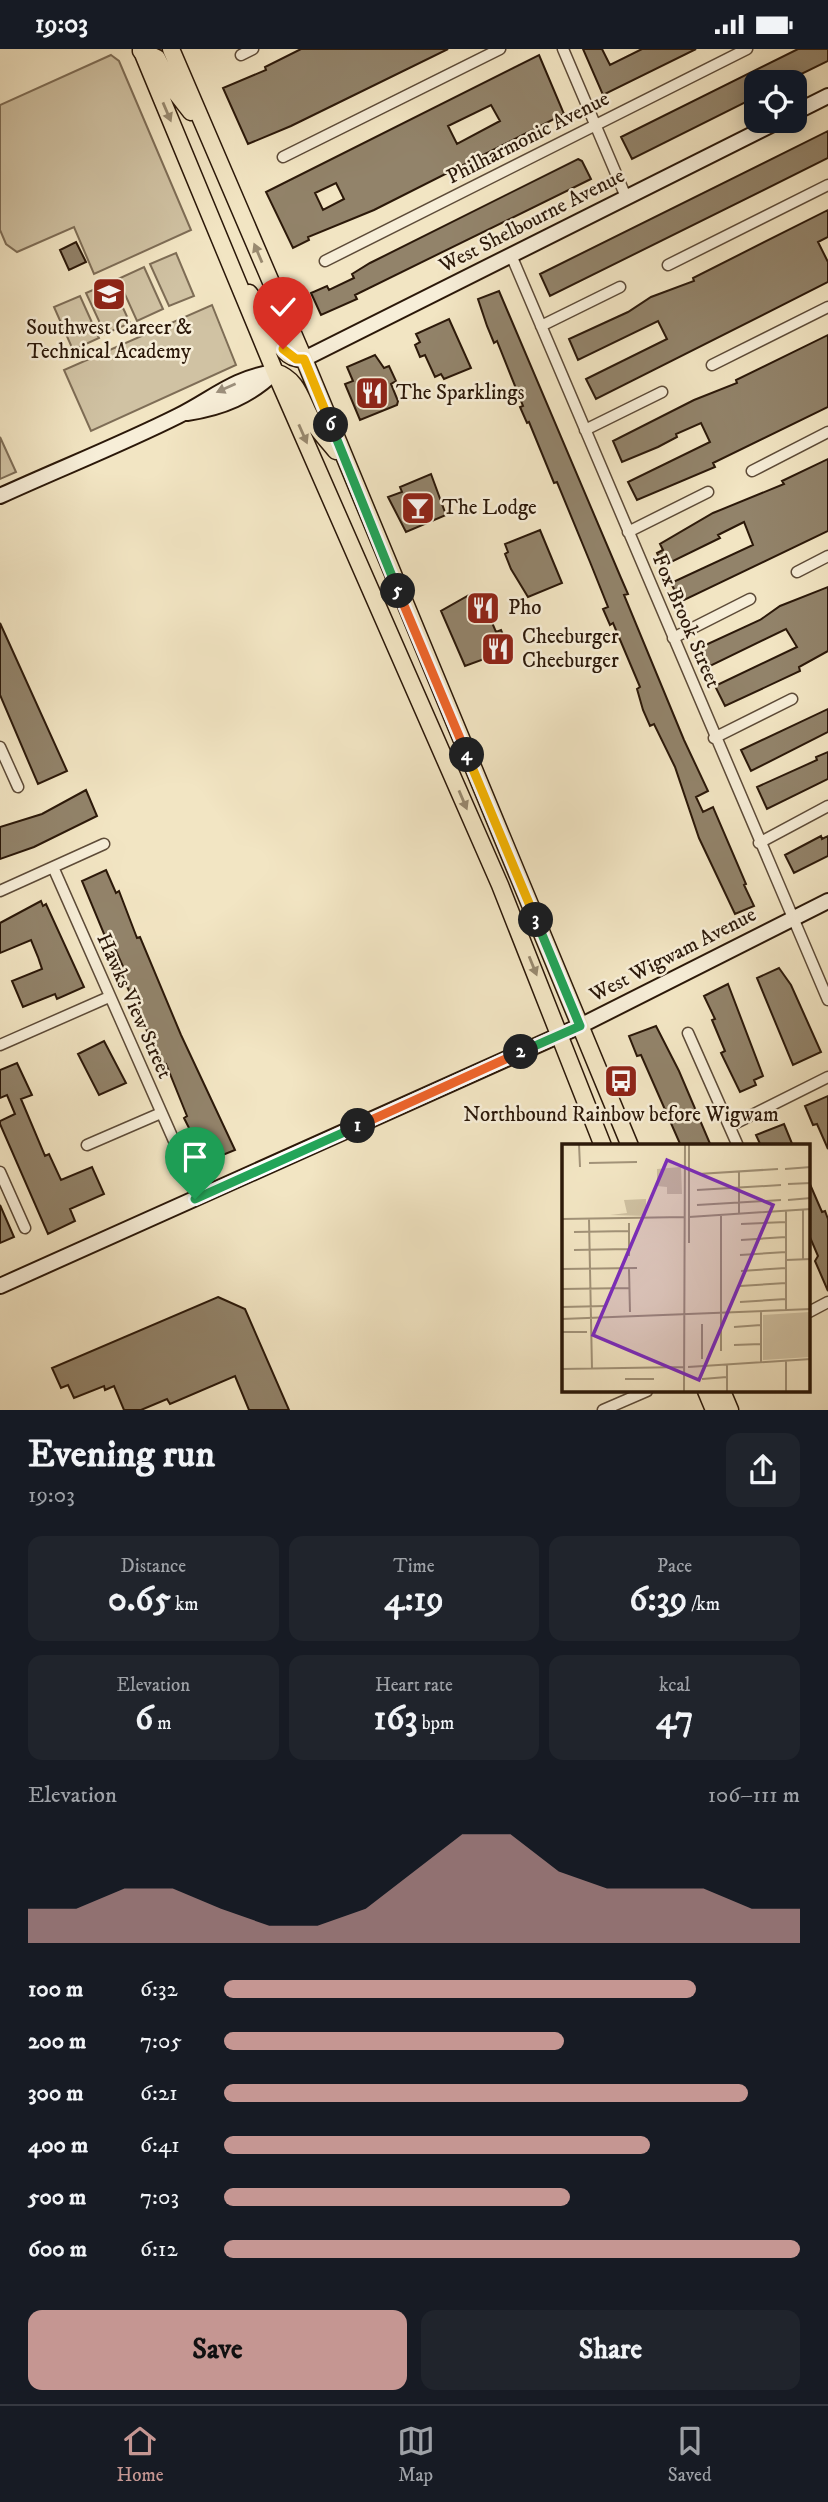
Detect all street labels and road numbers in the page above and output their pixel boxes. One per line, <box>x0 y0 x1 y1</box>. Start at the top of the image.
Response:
street label: Philharmonic Avenue <box>442 86 614 190</box>
street label: West Shelbourne Avenue <box>434 163 629 280</box>
street label: Fox Brook Street <box>646 550 726 692</box>
street label: West Wigwam Avenue <box>584 902 761 1009</box>
street label: Hawks View Street <box>90 929 178 1083</box>

